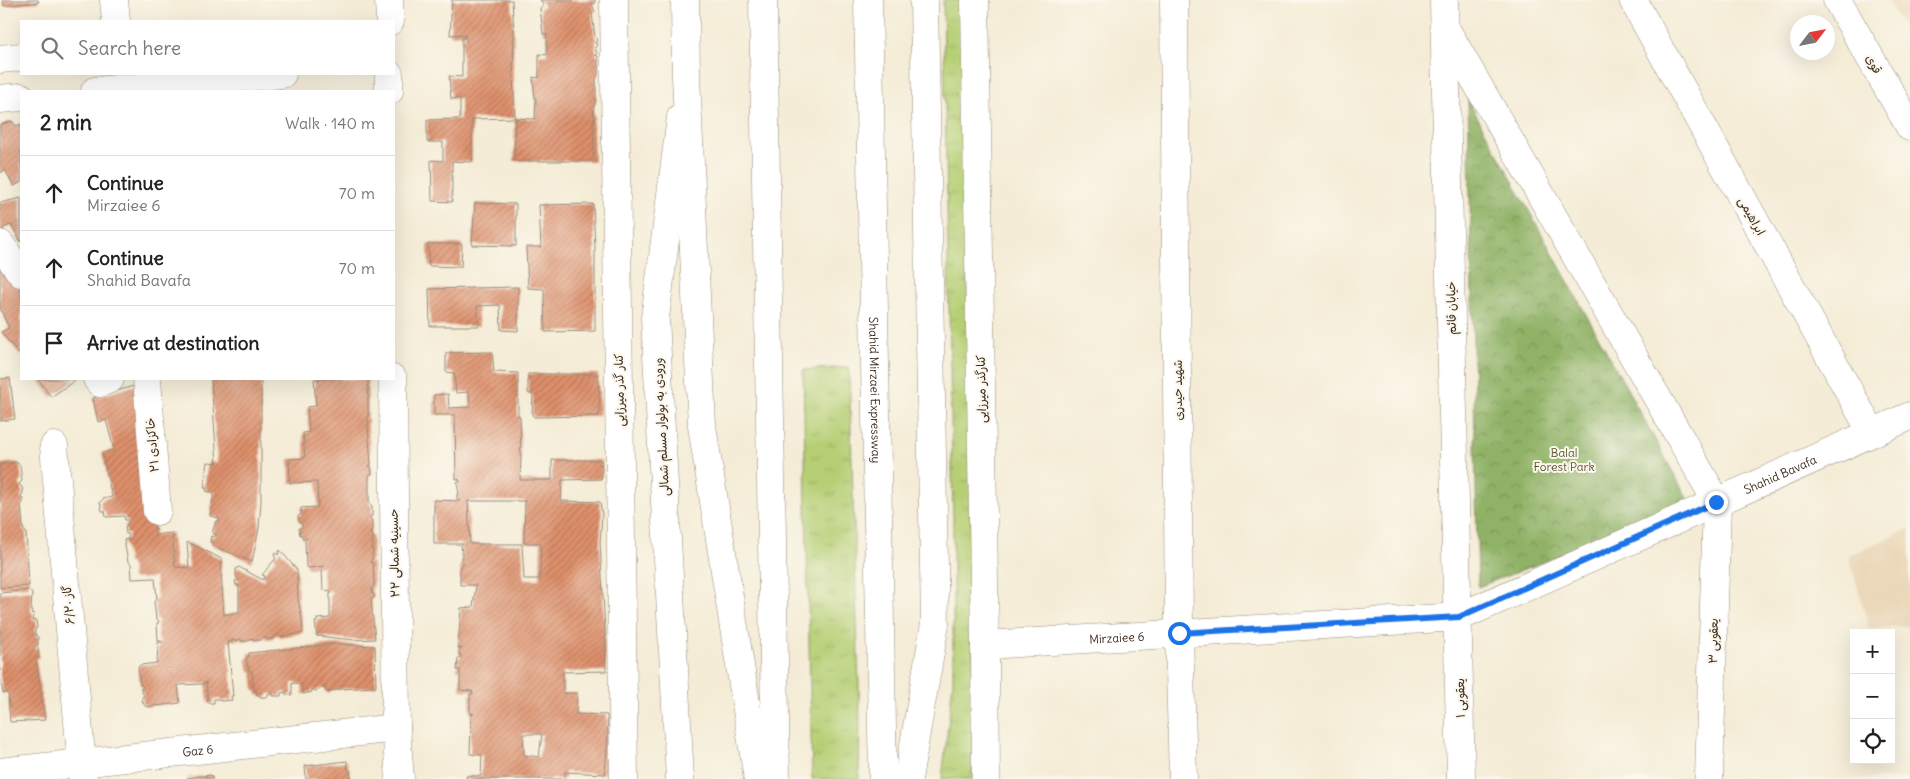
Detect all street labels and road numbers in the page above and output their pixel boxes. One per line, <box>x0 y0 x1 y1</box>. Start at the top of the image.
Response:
street label: قوی <box>1863 52 1885 76</box>
street label: ابراهیمی <box>1734 194 1769 238</box>
street label: خیابان قائم <box>1443 281 1461 335</box>
street label: Shahid Mirzaei Expressway <box>867 317 884 463</box>
street label: کنار گذر میرزایی <box>611 353 628 427</box>
street label: کنارگذر میرزایی <box>973 355 990 423</box>
street label: ورودی به بولوار مسلم شمالی <box>650 357 674 497</box>
street label: شهید حیدری <box>1170 360 1185 420</box>
street label: خاکزادی ۲۱ <box>142 417 162 473</box>
street label: Shahid Bavafa <box>1741 451 1819 497</box>
street label: حسینیه شمالی ۲۲ <box>386 508 403 598</box>
street label: گاز ۶/۲۰ <box>59 585 77 625</box>
street label: یعقوبی ۳ <box>1705 618 1722 664</box>
street label: Mirzaiee 6 <box>1089 628 1145 646</box>
street label: یعقوبی ۱ <box>1452 678 1469 718</box>
street label: Gaz 6 <box>182 741 214 759</box>

